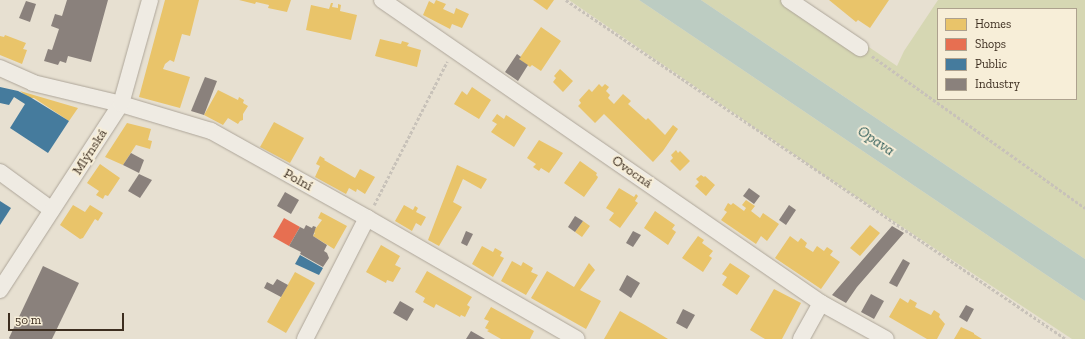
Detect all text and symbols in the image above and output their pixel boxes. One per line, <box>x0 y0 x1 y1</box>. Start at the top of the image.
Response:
legend <box>937 8 1077 100</box>
text: Homes <box>975 17 1011 31</box>
text: Shops <box>975 37 1006 51</box>
text: Public <box>975 57 1007 71</box>
text: Industry <box>975 77 1020 91</box>
water label: Opava <box>854 122 898 160</box>
street label: Mlýnská <box>69 126 111 178</box>
street label: Ovocná <box>609 152 655 192</box>
street label: Polní <box>281 165 315 195</box>
scale bar <box>10 305 126 331</box>
text: 50 m <box>15 313 41 327</box>

